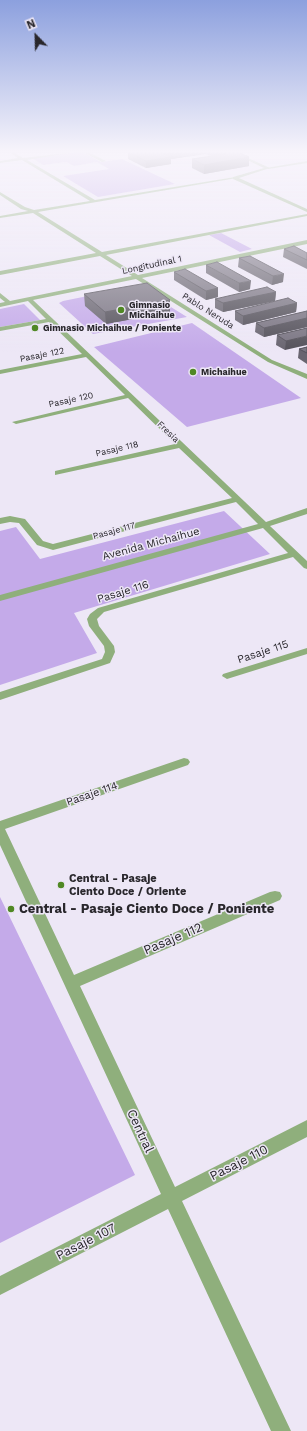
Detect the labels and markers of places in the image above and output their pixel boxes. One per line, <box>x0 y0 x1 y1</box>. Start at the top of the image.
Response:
place label: Gimnasio Michaihue <box>129 300 175 321</box>
marker: Gimnasio Michaihue <box>116 305 126 315</box>
marker: Gimnasio Michaihue / Poniente <box>30 323 40 333</box>
place label: Gimnasio Michaihue / Poniente <box>43 323 181 333</box>
marker: Michaihue <box>188 367 198 377</box>
place label: Michaihue <box>201 367 247 377</box>
place label: Central - Pasaje Ciento Doce / Oriente <box>69 872 186 898</box>
marker: Central - Pasaje Ciento Doce / Oriente <box>56 880 66 890</box>
place label: Central - Pasaje Ciento Doce / Poniente <box>19 901 274 917</box>
marker: Central - Pasaje Ciento Doce / Poniente <box>6 904 16 914</box>

